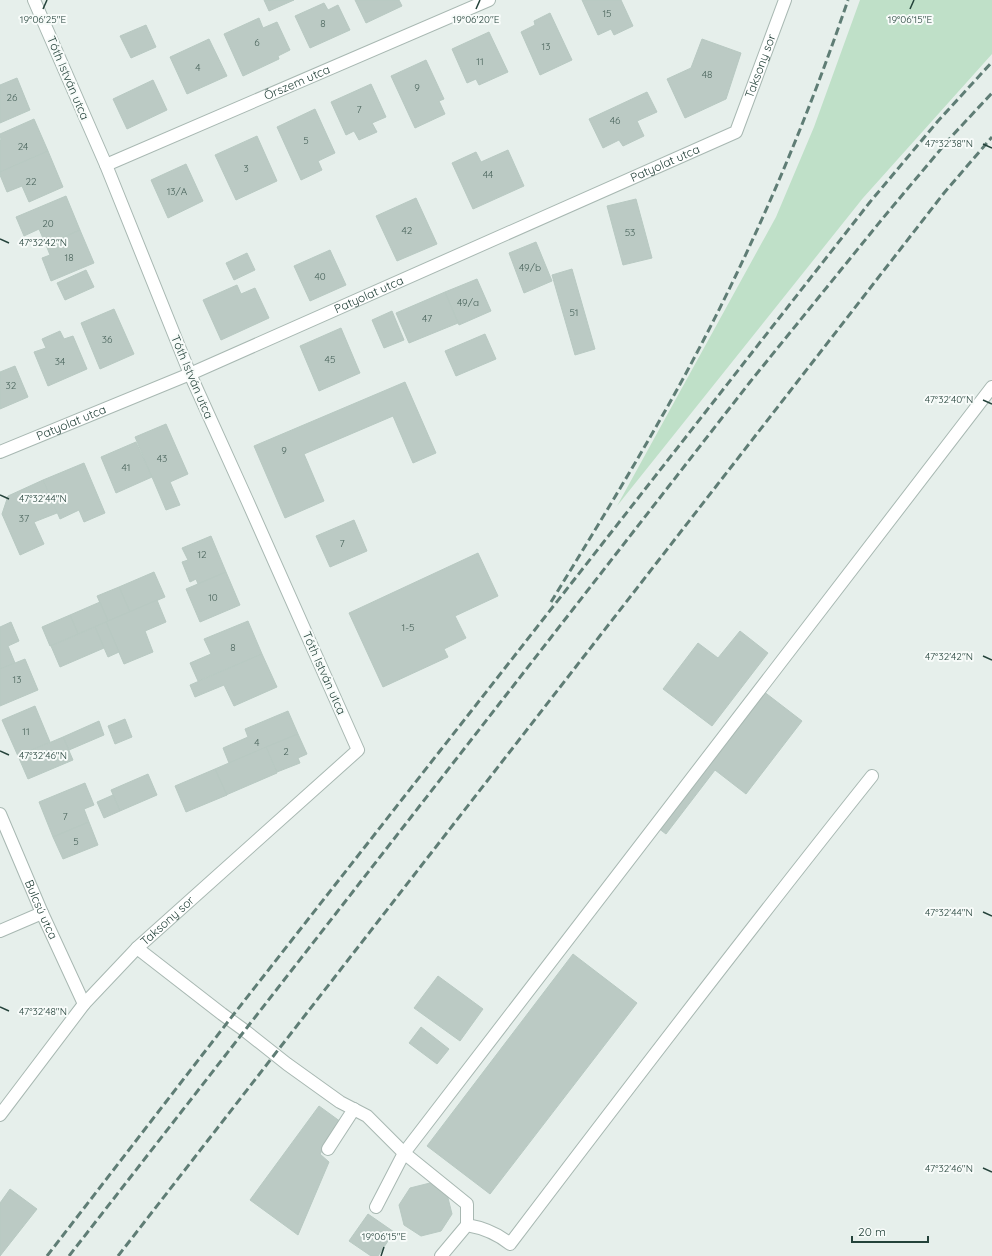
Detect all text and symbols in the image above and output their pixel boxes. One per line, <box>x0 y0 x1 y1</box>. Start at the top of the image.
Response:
house number: 15 <box>602 7 612 20</box>
text: 19°06'25"E <box>20 13 66 26</box>
text: 19°06'20"E <box>453 13 500 26</box>
text: 19°06'15"E <box>888 13 933 26</box>
house number: 8 <box>320 17 326 30</box>
street label: Taksony sor <box>741 31 779 100</box>
street label: Tóth István utca <box>44 34 93 122</box>
house number: 6 <box>254 36 260 49</box>
house number: 13 <box>542 40 550 53</box>
house number: 11 <box>476 55 484 68</box>
house number: 4 <box>195 61 201 74</box>
street label: Őrszem utca <box>262 61 332 103</box>
house number: 48 <box>702 68 712 81</box>
house number: 9 <box>414 81 420 94</box>
house number: 26 <box>7 91 18 104</box>
house number: 7 <box>356 103 362 116</box>
house number: 46 <box>610 114 621 127</box>
house number: 5 <box>303 134 309 147</box>
text: 47°32'38"N <box>925 137 973 150</box>
house number: 24 <box>18 140 28 153</box>
street label: Patyolat utca <box>628 141 702 185</box>
house number: 3 <box>243 162 249 175</box>
house number: 44 <box>483 168 493 181</box>
house number: 22 <box>25 175 37 188</box>
house number: 13/A <box>167 185 188 198</box>
house number: 20 <box>42 217 54 230</box>
house number: 42 <box>402 224 413 237</box>
house number: 53 <box>625 226 635 239</box>
text: 47°32'42"N <box>19 236 67 249</box>
house number: 18 <box>64 251 74 264</box>
house number: 49/b <box>519 261 541 274</box>
house number: 40 <box>314 270 326 283</box>
street label: Patyolat utca <box>332 272 406 316</box>
house number: 49/a <box>457 296 479 309</box>
house number: 51 <box>569 306 579 319</box>
house number: 47 <box>422 312 432 325</box>
house number: 36 <box>102 333 113 346</box>
street label: Tóth István utca <box>168 333 217 421</box>
house number: 45 <box>325 353 335 366</box>
house number: 34 <box>55 355 65 368</box>
house number: 32 <box>6 379 17 392</box>
text: 47°32'40"N <box>925 393 973 406</box>
street label: Patyolat utca <box>34 401 108 443</box>
house number: 9 <box>281 444 287 457</box>
house number: 43 <box>157 452 167 465</box>
house number: 41 <box>122 461 130 474</box>
text: 47°32'44"N <box>19 492 67 505</box>
house number: 37 <box>19 512 29 525</box>
house number: 7 <box>339 537 345 550</box>
house number: 12 <box>197 548 207 561</box>
house number: 10 <box>208 591 218 604</box>
house number: 1-5 <box>401 621 415 634</box>
street label: Tóth István utca <box>299 629 350 717</box>
house number: 8 <box>230 641 236 654</box>
text: 47°32'42"N <box>925 650 973 663</box>
house number: 13 <box>13 673 21 686</box>
house number: 11 <box>22 725 30 738</box>
house number: 4 <box>254 736 260 749</box>
house number: 2 <box>283 745 289 758</box>
text: 47°32'46"N <box>19 749 67 762</box>
house number: 7 <box>62 810 68 823</box>
house number: 5 <box>73 835 79 848</box>
street label: Bulcsú utca <box>22 877 61 942</box>
street label: Taksony sor <box>137 892 197 948</box>
text: 47°32'44"N <box>925 906 973 919</box>
text: 47°32'48"N <box>19 1005 67 1018</box>
text: 47°32'46"N <box>925 1162 973 1175</box>
scale bar <box>852 1218 928 1244</box>
text: 20 m <box>858 1224 886 1239</box>
text: 19°06'15"E <box>362 1230 407 1243</box>

